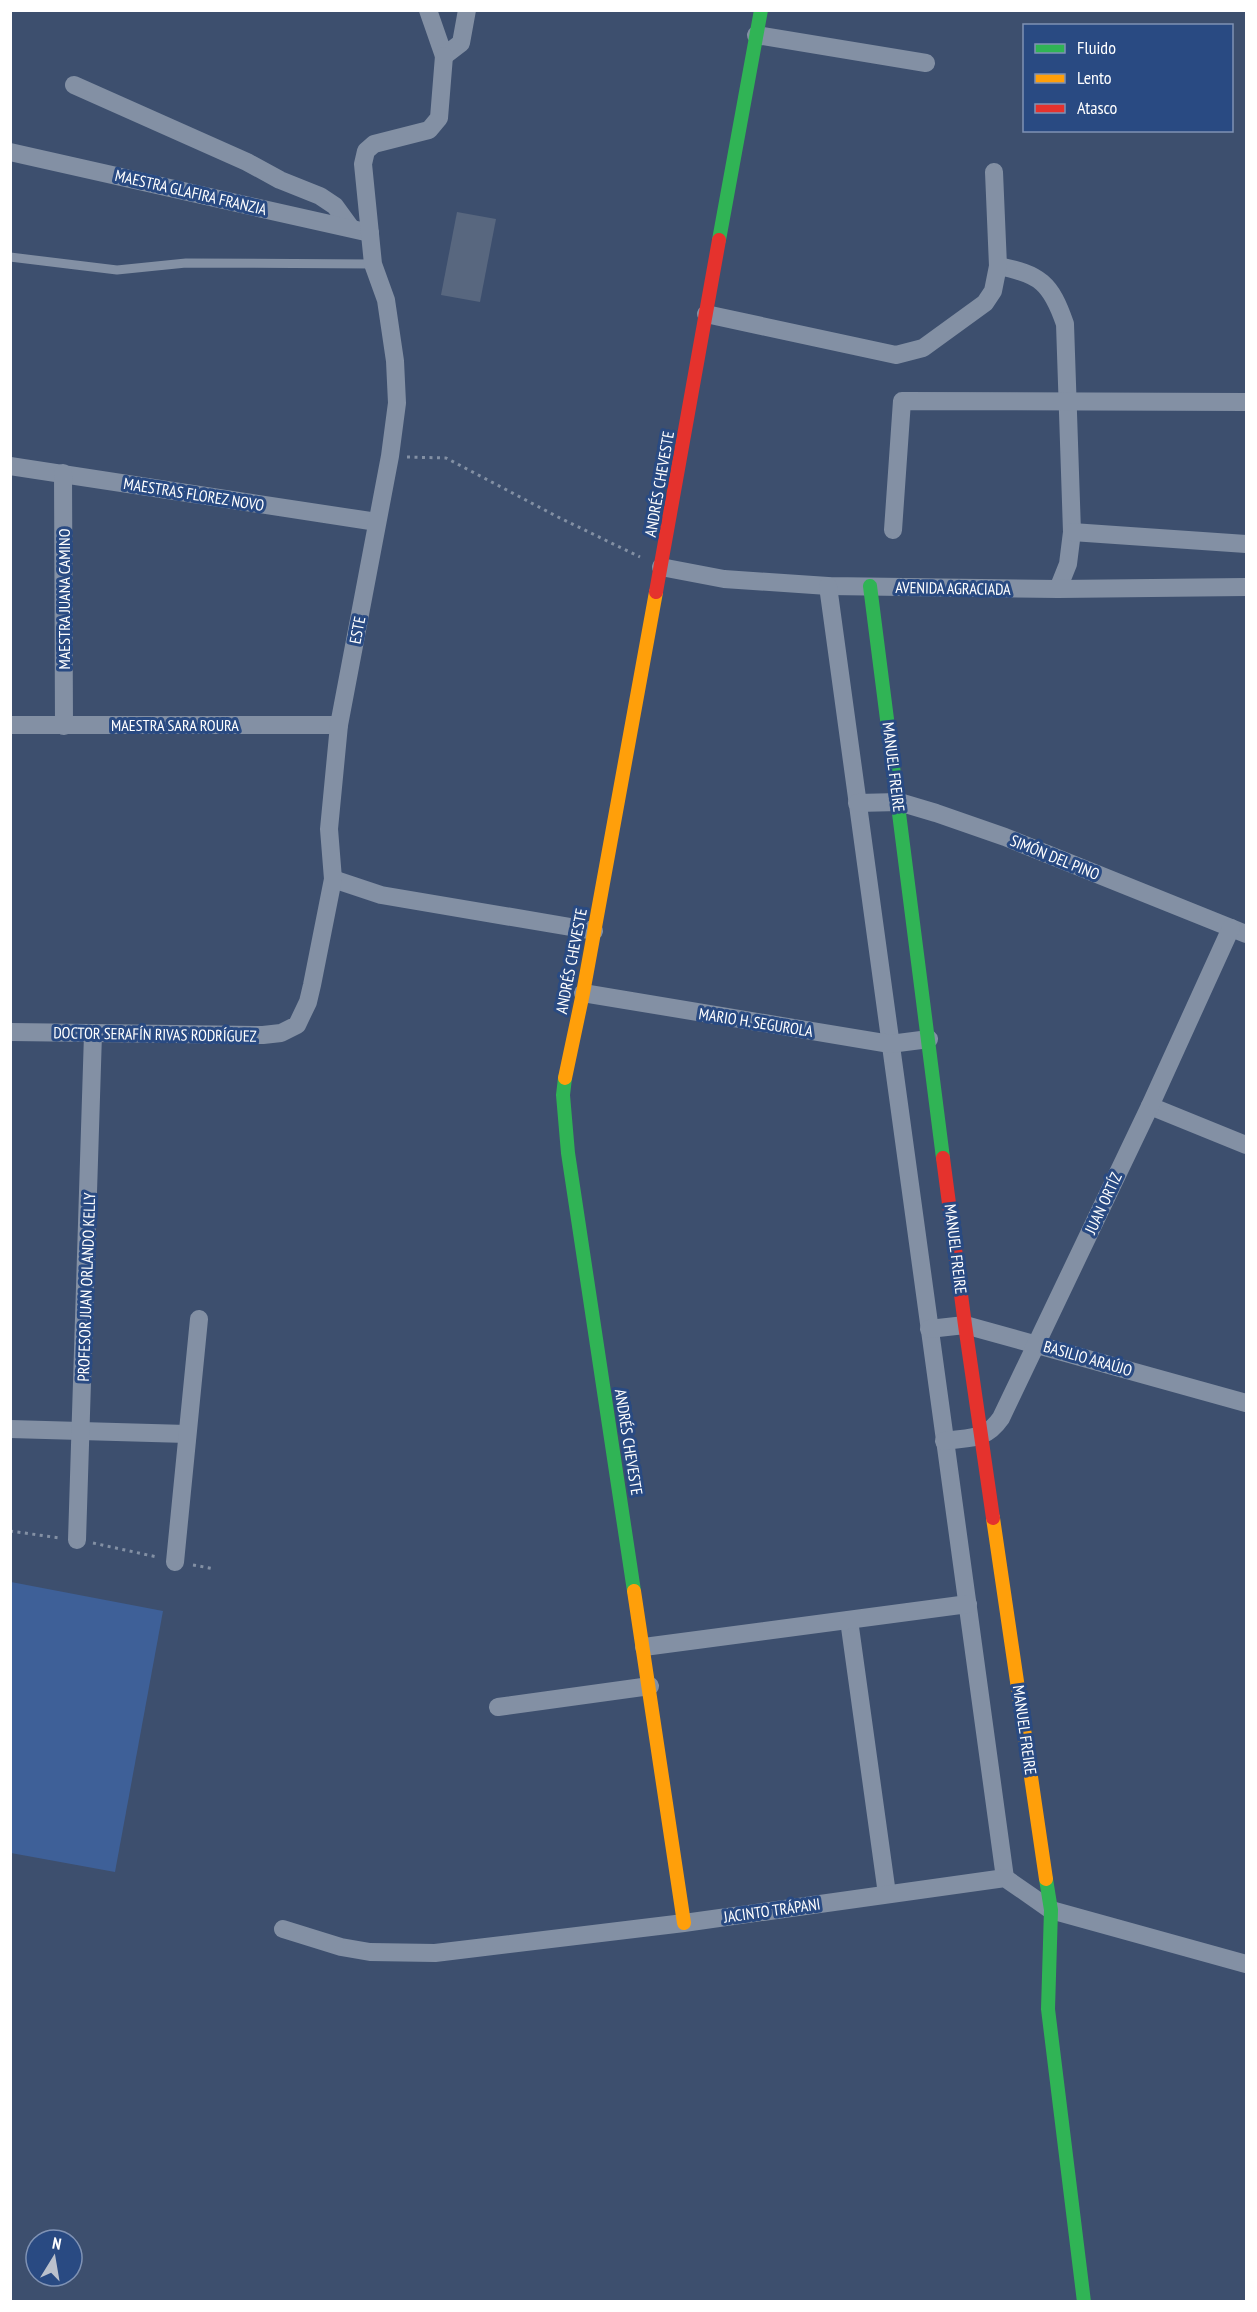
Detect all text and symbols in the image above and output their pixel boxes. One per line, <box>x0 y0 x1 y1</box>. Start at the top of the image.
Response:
legend <box>1023 24 1233 132</box>
text: Fluido <box>1077 36 1116 59</box>
text: Lento <box>1077 66 1112 89</box>
text: Atasco <box>1077 96 1118 119</box>
street label: MAESTRA GLAFIRA FRANZIA <box>113 165 269 219</box>
street label: ANDRÉS CHEVESTE <box>640 429 678 539</box>
street label: MAESTRAS FLOREZ NOVO <box>122 473 266 515</box>
street label: MAESTRA JUANA CAMINO <box>54 528 74 669</box>
street label: AVENIDA AGRACIADA <box>895 577 1011 599</box>
street label: ESTE <box>345 614 369 646</box>
street label: MAESTRA SARA ROURA <box>111 715 239 735</box>
street label: MANUEL FREIRE <box>879 721 909 813</box>
street label: SIMÓN DEL PINO <box>1007 830 1103 884</box>
street label: ANDRÉS CHEVESTE <box>551 906 591 1016</box>
street label: MARIO H. SEGUROLA <box>697 1003 815 1041</box>
street label: DOCTOR SERAFÍN RIVAS RODRÍGUEZ <box>53 1022 257 1046</box>
street label: JUAN ORTÍZ <box>1080 1169 1126 1238</box>
street label: PROFESOR JUAN ORLANDO KELLY <box>73 1191 99 1382</box>
street label: MANUEL FREIRE <box>941 1203 971 1295</box>
street label: BASILIO ARAÚJO <box>1041 1336 1135 1380</box>
street label: ANDRÉS CHEVESTE <box>611 1387 647 1497</box>
street label: MANUEL FREIRE <box>1009 1684 1041 1776</box>
street label: JACINTO TRÁPANI <box>721 1893 822 1927</box>
north arrow <box>24 2228 84 2288</box>
text: N <box>51 2233 63 2254</box>

